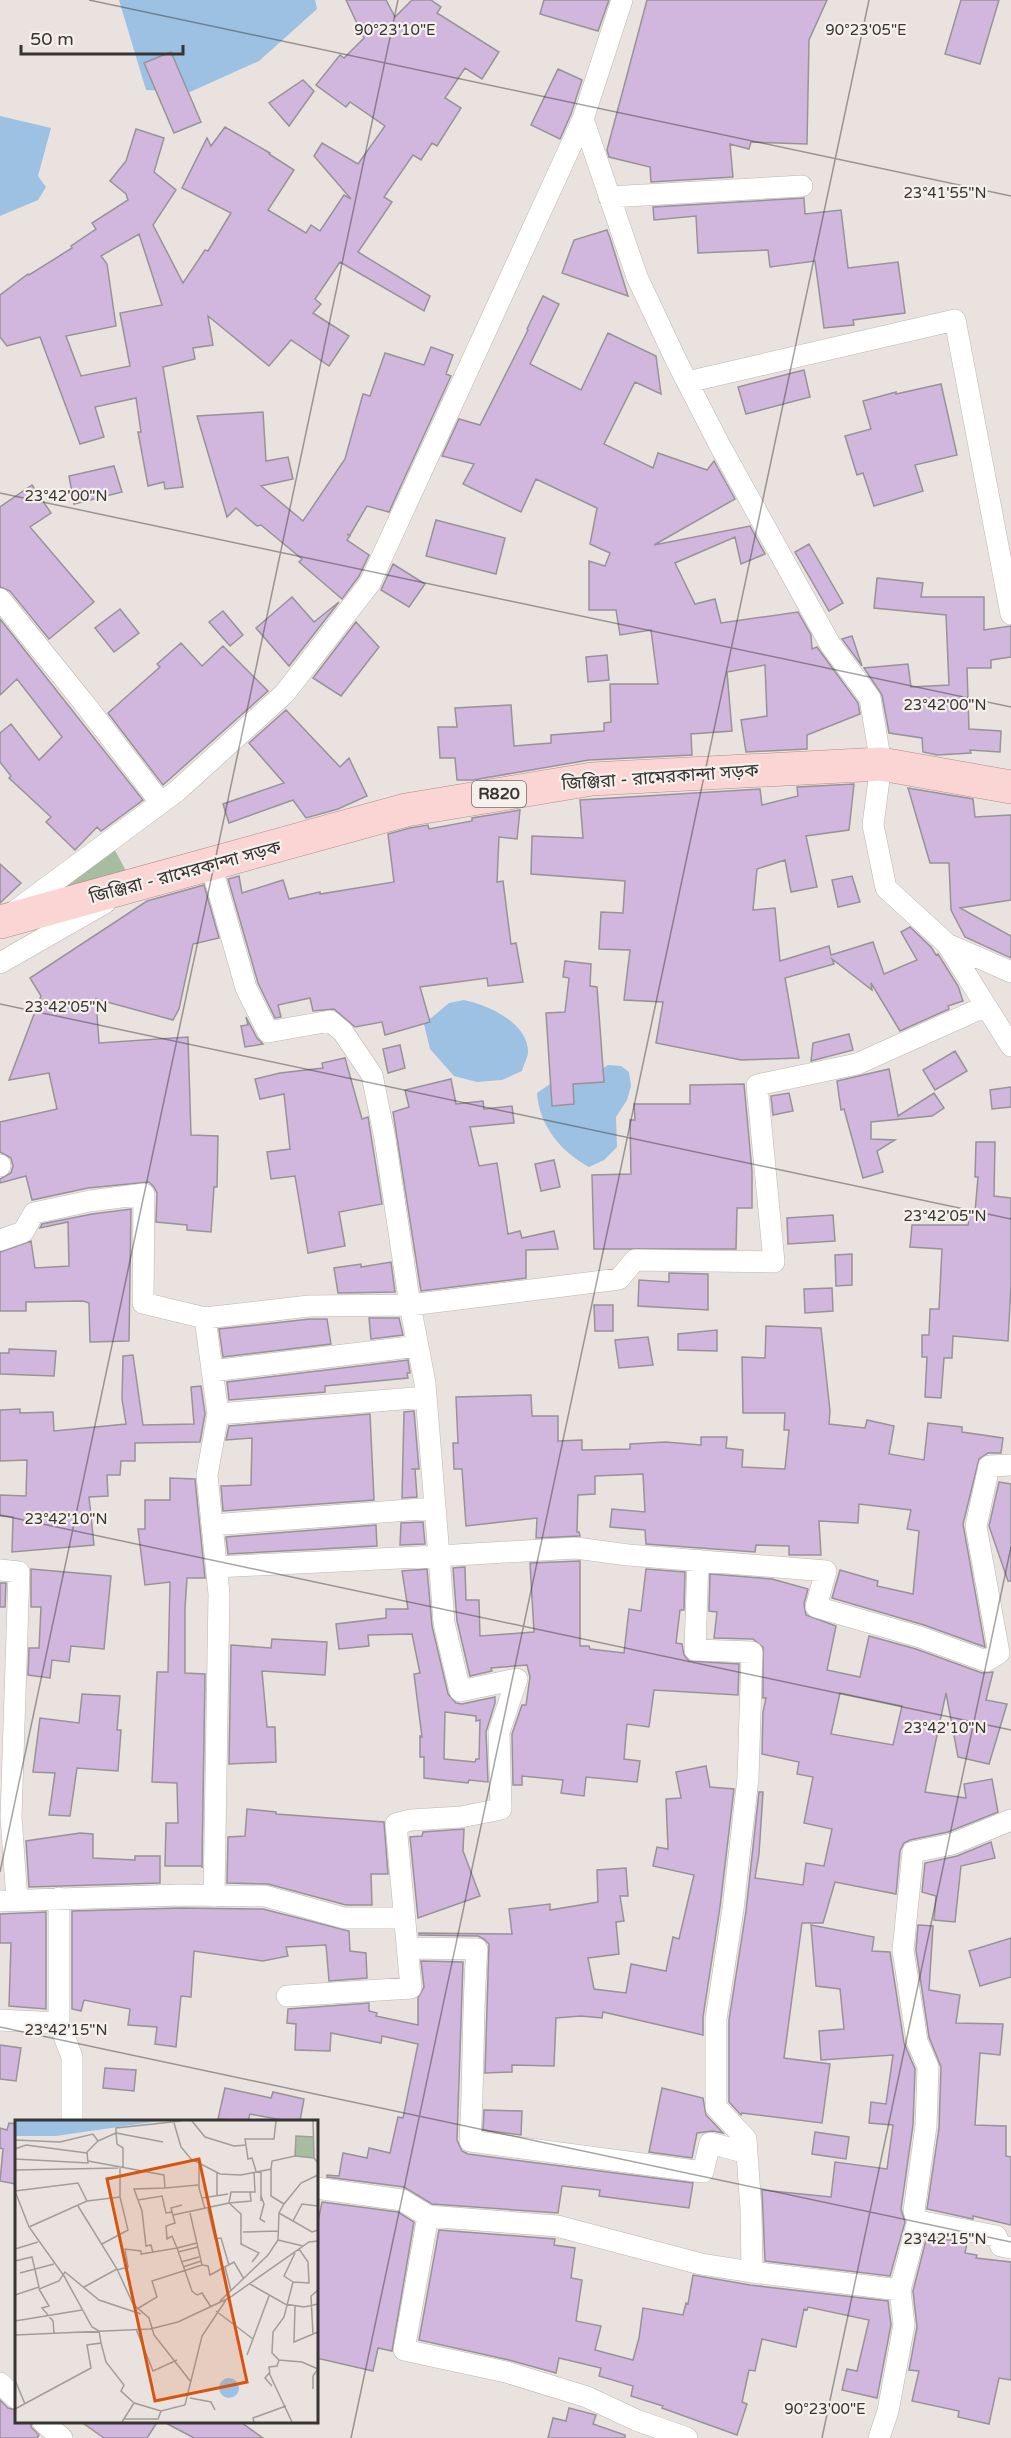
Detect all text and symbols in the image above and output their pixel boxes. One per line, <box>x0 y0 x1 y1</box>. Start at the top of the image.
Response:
scale bar <box>21 18 183 56</box>
text: 90°23'10"E <box>354 21 436 39</box>
text: 90°23'05"E <box>825 21 907 39</box>
text: 50 m <box>30 28 74 50</box>
text: 23°41'55"N <box>903 184 987 202</box>
text: 23°42'00"N <box>24 487 108 505</box>
text: 23°42'00"N <box>903 696 987 714</box>
street label: জিঞ্জিরা - রামেরকান্দা সড়ক <box>560 759 760 795</box>
road number: R820 <box>472 781 526 807</box>
street label: জিঞ্জিরা - রামেরকান্দা সড়ক <box>86 836 284 908</box>
text: 23°42'05"N <box>24 998 108 1016</box>
text: 23°42'05"N <box>903 1207 987 1225</box>
text: 23°42'10"N <box>24 1510 108 1528</box>
text: 23°42'10"N <box>903 1719 987 1737</box>
text: 23°42'15"N <box>24 2021 108 2039</box>
inset map <box>15 2120 318 2423</box>
text: 23°42'15"N <box>903 2230 987 2248</box>
text: 90°23'00"E <box>784 2400 866 2418</box>

